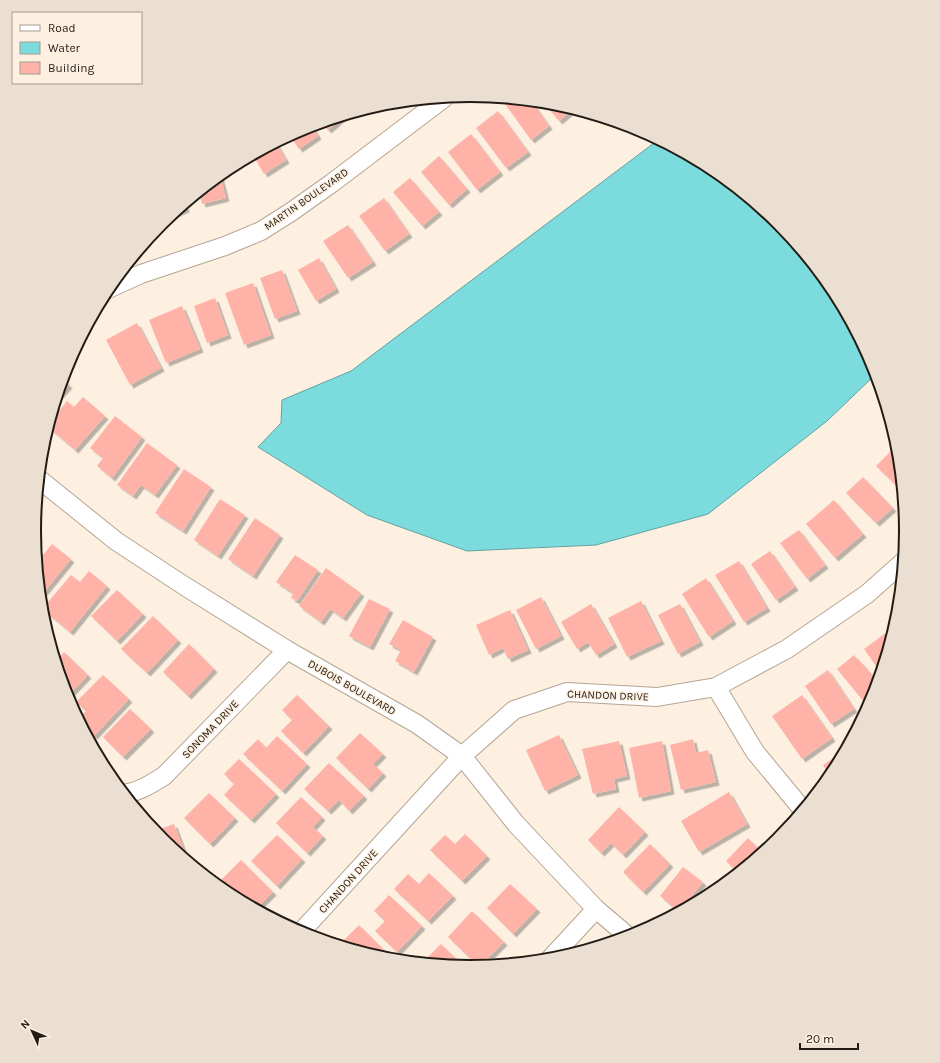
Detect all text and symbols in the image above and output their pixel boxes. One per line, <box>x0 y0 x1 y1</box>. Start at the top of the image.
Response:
legend <box>12 12 142 84</box>
text: Road <box>48 21 76 35</box>
text: Water <box>48 41 81 55</box>
text: Building <box>48 61 95 75</box>
street label: MARTIN BOULEVARD <box>262 165 351 233</box>
street label: DUBOIS BOULEVARD <box>305 657 398 718</box>
street label: CHANDON DRIVE <box>567 688 649 703</box>
street label: SONOMA DRIVE <box>179 697 241 761</box>
street label: CHANDON DRIVE <box>316 847 381 916</box>
north arrow <box>12 1011 52 1051</box>
text: N <box>18 1017 33 1032</box>
scale bar <box>800 1025 858 1051</box>
text: 20 m <box>806 1032 834 1046</box>

